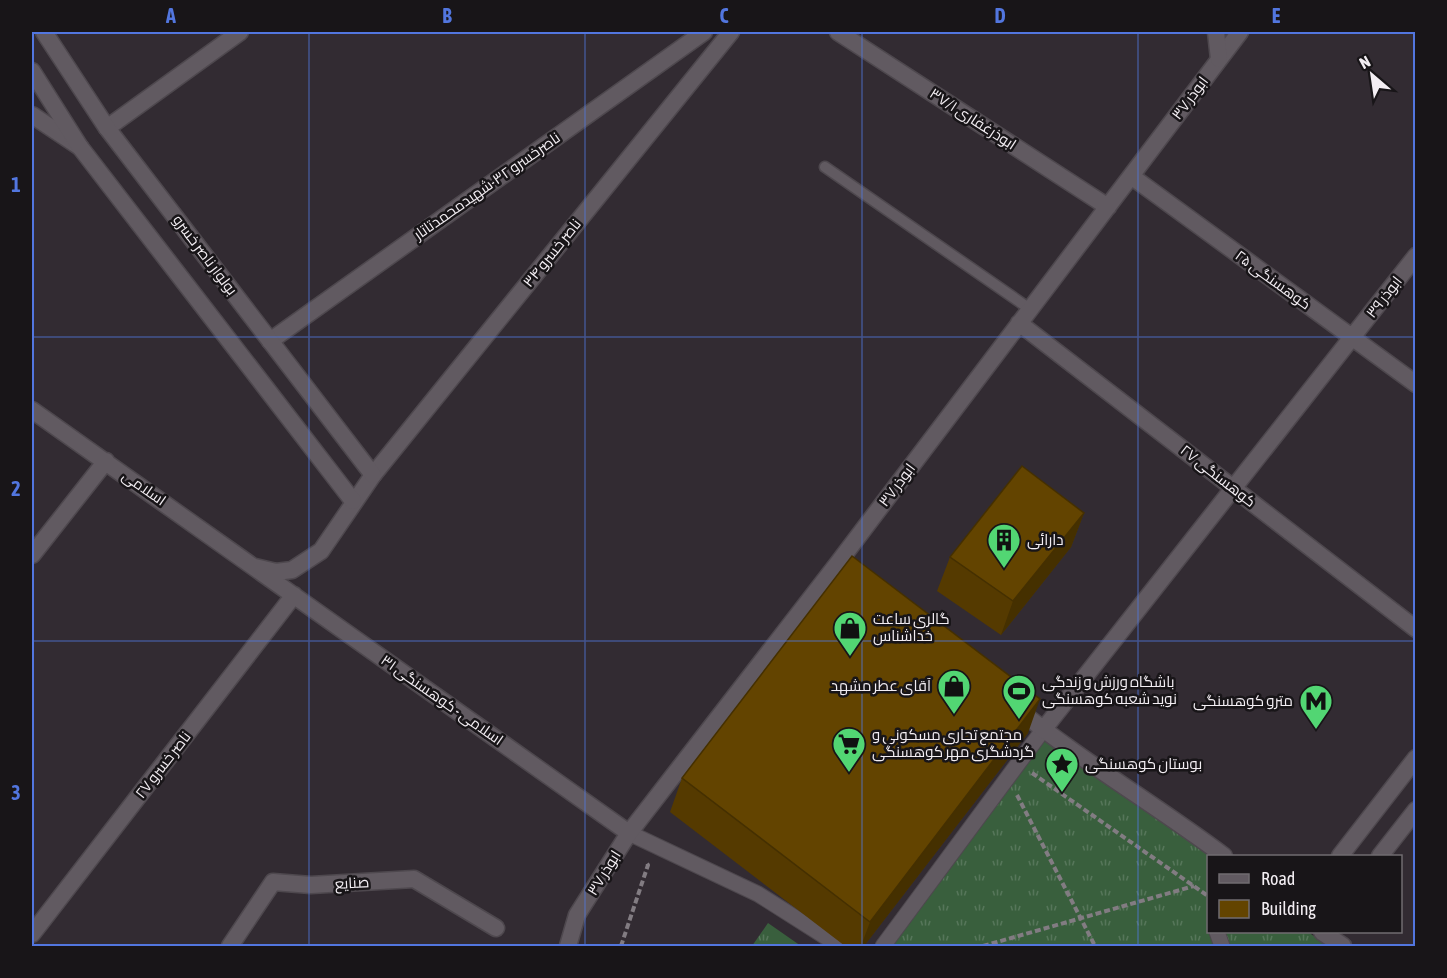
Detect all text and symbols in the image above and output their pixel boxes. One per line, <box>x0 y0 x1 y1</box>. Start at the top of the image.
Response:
text: A <box>165 4 176 27</box>
text: B <box>442 4 452 27</box>
text: C <box>720 4 729 27</box>
text: D <box>994 4 1006 27</box>
text: E <box>1272 4 1281 27</box>
north arrow <box>1342 45 1402 105</box>
text: N <box>1356 52 1373 72</box>
street label: ابوذر ۳۷ <box>1168 73 1212 123</box>
street label: ابوذرغفاری ۳۷/۱ <box>926 84 1020 154</box>
street label: ناصرخسرو ۳۲-شهیدمحمدتاتار <box>410 129 564 245</box>
text: 1 <box>11 173 21 196</box>
street label: بولوار ناصر خسرو <box>169 211 241 299</box>
street label: ناصر خسرو ۳۴ <box>519 215 585 291</box>
street label: کوهسنگی ۲۵ <box>1231 246 1314 314</box>
street label: ابوذر ۳۹ <box>1362 273 1406 321</box>
street label: کوهسنگی ۲۷ <box>1176 441 1259 512</box>
street label: ابوذر ۳۷ <box>875 460 919 510</box>
street label: اسلامی <box>118 466 169 510</box>
text: 2 <box>11 477 21 500</box>
building icon: دارائی <box>986 522 1022 569</box>
place label: دارائی <box>1027 531 1064 550</box>
shop icon: گالری ساعت خداشناس <box>832 610 868 657</box>
place label: گالری ساعت خداشناس <box>873 610 950 646</box>
street label: اسلامی - کوهسنگی ۳۱ <box>377 651 507 750</box>
shop icon: آقای عطر مشهد <box>936 668 972 715</box>
sports icon: باشگاه ورزش و زندگی نوید شعبه کوهسنگی <box>1001 673 1037 720</box>
place label: باشگاه ورزش و زندگی نوید شعبه کوهسنگی <box>1042 673 1177 709</box>
place label: آقای عطر مشهد <box>831 677 931 696</box>
metro station icon: مترو کوهسنگی <box>1298 683 1334 730</box>
place label: مترو کوهسنگی <box>1193 692 1293 711</box>
supermarket icon: مجتمع تجاری مسکونی و گردشگری مهر کوهسنگی <box>831 726 867 773</box>
place label: مجتمع تجاری مسکونی و گردشگری مهر کوهسنگی <box>872 726 1034 762</box>
street label: ناصر خسرو ۲۷ <box>131 728 195 802</box>
place icon: بوستان کوهسنگی <box>1044 746 1080 793</box>
place label: بوستان کوهسنگی <box>1085 755 1202 774</box>
text: 3 <box>11 781 21 804</box>
street label: ابوذر ۳۷ <box>583 847 625 899</box>
legend <box>1207 855 1402 933</box>
text: Road <box>1261 868 1295 889</box>
street label: صنایع <box>334 873 370 895</box>
text: Building <box>1261 898 1316 919</box>

